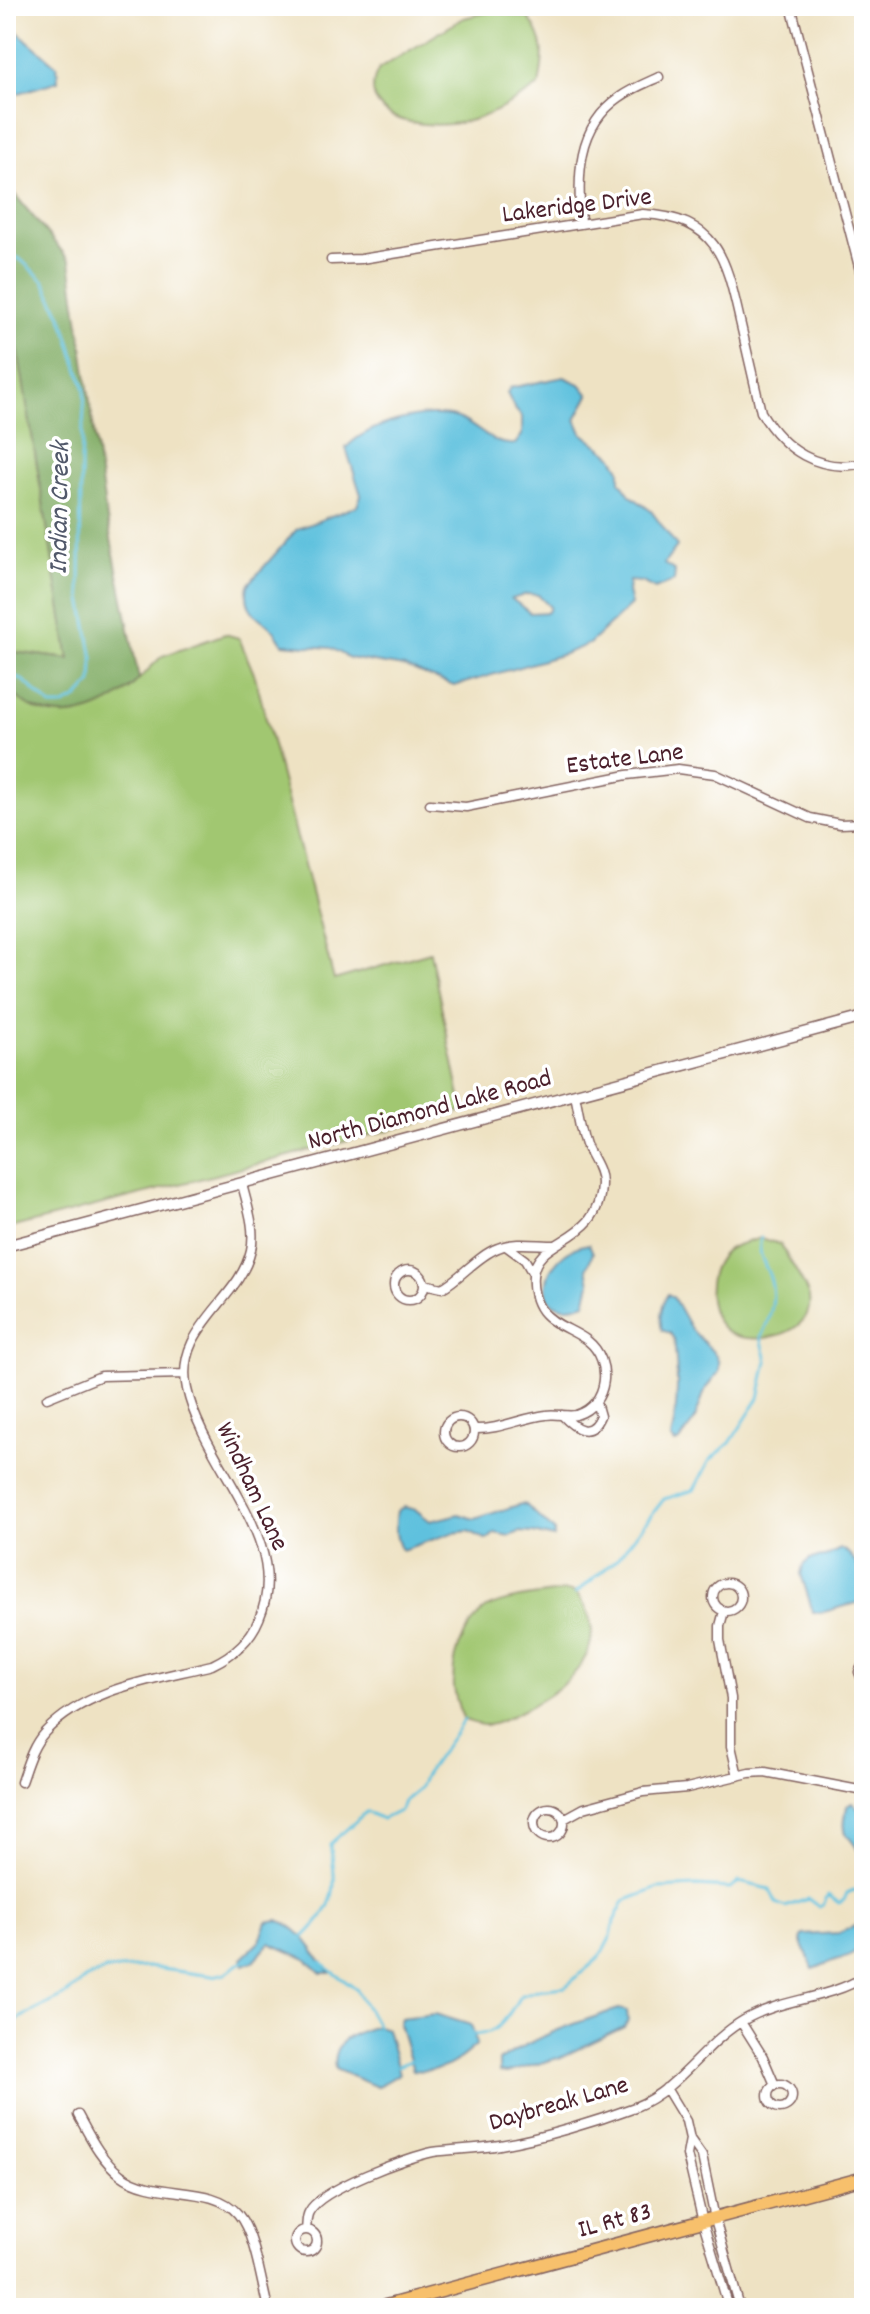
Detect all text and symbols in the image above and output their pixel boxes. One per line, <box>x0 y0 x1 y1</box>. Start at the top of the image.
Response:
street label: Lakeridge Drive <box>500 179 654 235</box>
water label: Indian Creek <box>41 439 83 575</box>
street label: Estate Lane <box>564 734 686 786</box>
street label: North Diamond Lake Road <box>304 1061 556 1161</box>
street label: Windham Lane <box>205 1417 297 1557</box>
street label: Daybreak Lane <box>485 2067 633 2143</box>
street label: IL Rt 83 <box>574 2194 656 2250</box>

